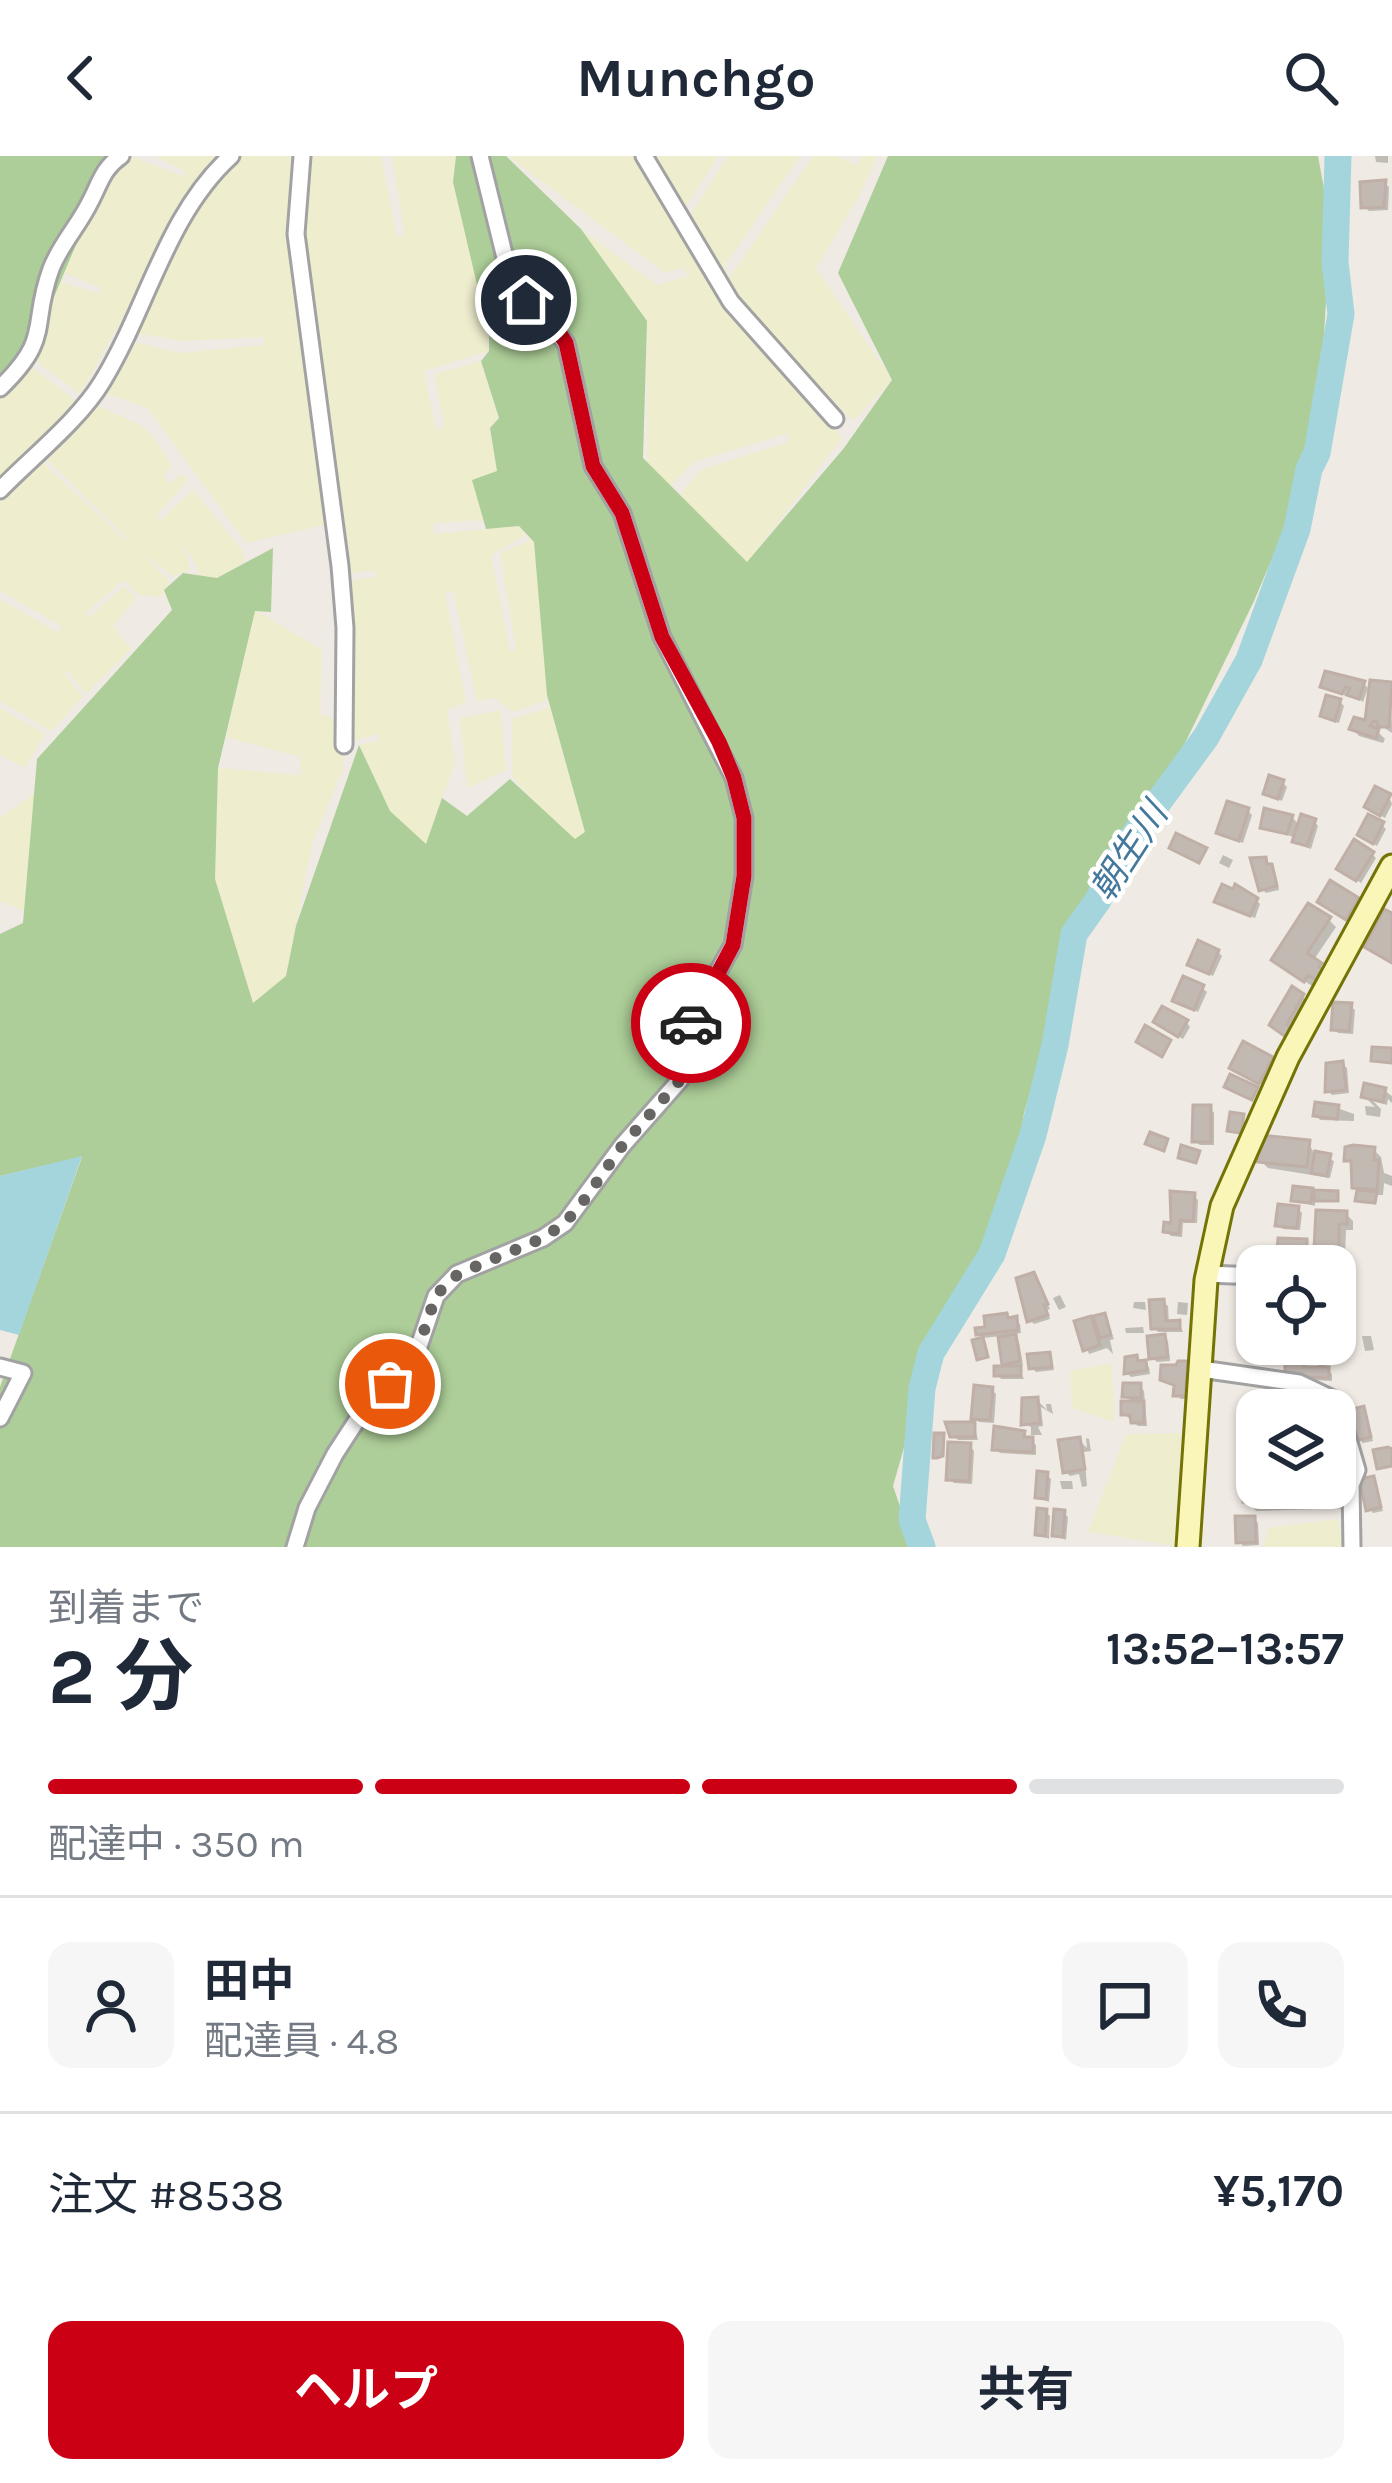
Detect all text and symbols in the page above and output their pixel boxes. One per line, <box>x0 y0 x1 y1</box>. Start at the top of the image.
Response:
icon: back <box>48 45 114 111</box>
icon: search <box>1278 45 1344 111</box>
text: Munchgo <box>577 46 815 110</box>
pin <box>475 249 577 351</box>
icon: home <box>493 267 559 333</box>
water label: 朝生川 <box>1082 791 1178 908</box>
courier <box>631 963 751 1083</box>
icon: car <box>658 990 724 1056</box>
map controls <box>1236 1245 1356 1509</box>
button: locate <box>1236 1245 1356 1365</box>
pin <box>339 1333 441 1435</box>
icon: bag <box>357 1351 423 1417</box>
button: layers <box>1236 1389 1356 1509</box>
text: 到着まで <box>48 1585 204 1631</box>
text: 13:52–13:57 <box>1106 1623 1344 1675</box>
text: 2 分 <box>48 1631 193 1723</box>
text: 配達中 · 350 m <box>48 1821 304 1867</box>
button: person <box>48 1942 174 2068</box>
button: chat <box>1062 1942 1188 2068</box>
button: phone <box>1218 1942 1344 2068</box>
text: 田中 <box>204 1955 294 2007</box>
text: 配達員 · 4.8 <box>204 2018 399 2064</box>
text: ¥5,170 <box>1213 2165 1344 2217</box>
text: 注文 #8538 <box>48 2169 284 2221</box>
button: ヘルプ <box>48 2321 684 2459</box>
button: 共有 <box>708 2321 1344 2459</box>

